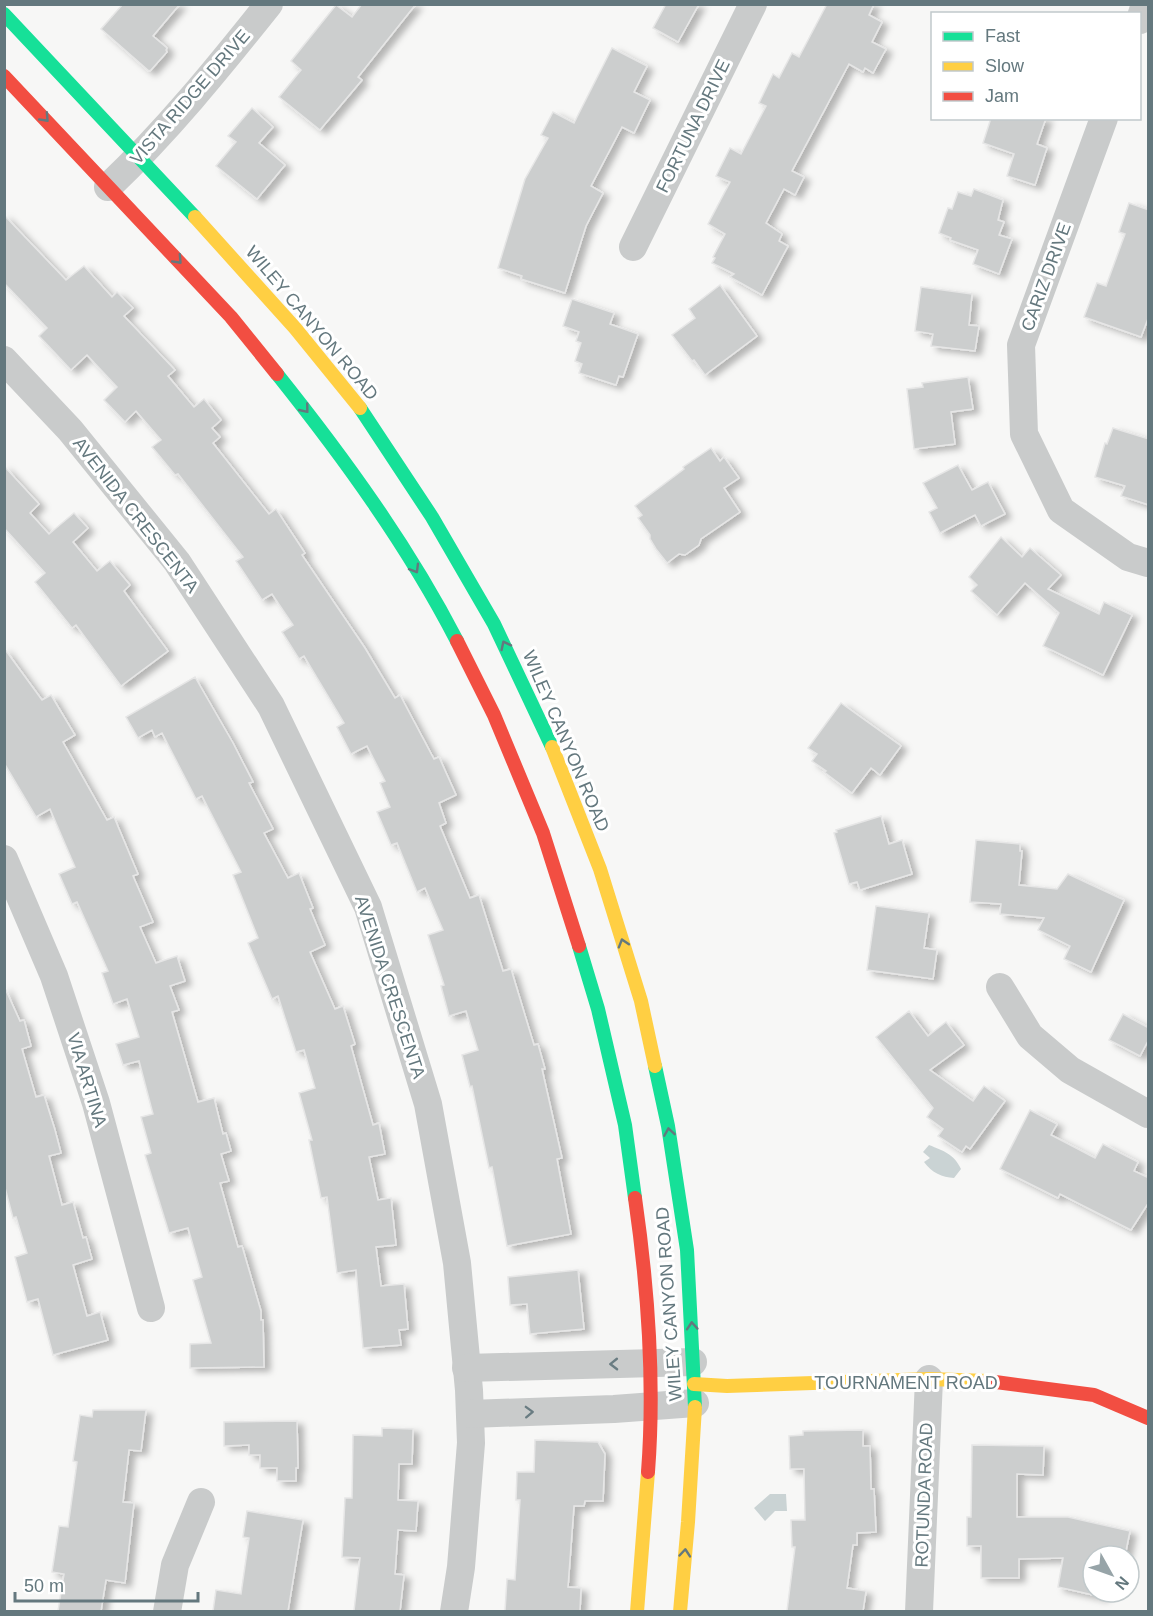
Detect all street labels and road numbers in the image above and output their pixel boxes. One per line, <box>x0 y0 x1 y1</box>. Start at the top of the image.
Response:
street label: VISTA RIDGE DRIVE <box>126 26 254 168</box>
street label: FORTUNA DRIVE <box>652 56 734 196</box>
street label: CARIZ DRIVE <box>1017 220 1075 334</box>
street label: WILEY CANYON ROAD <box>242 242 382 404</box>
street label: AVENIDA CRESCENTA <box>69 433 203 597</box>
street label: WILEY CANYON ROAD <box>519 647 613 835</box>
street label: AVENIDA CRESCENTA <box>351 893 429 1081</box>
street label: VIA ARTINA <box>63 1030 111 1130</box>
street label: WILEY CANYON ROAD <box>652 1206 686 1402</box>
street label: TOURNAMENT ROAD <box>814 1373 998 1393</box>
street label: ROTUNDA ROAD <box>911 1422 937 1568</box>

